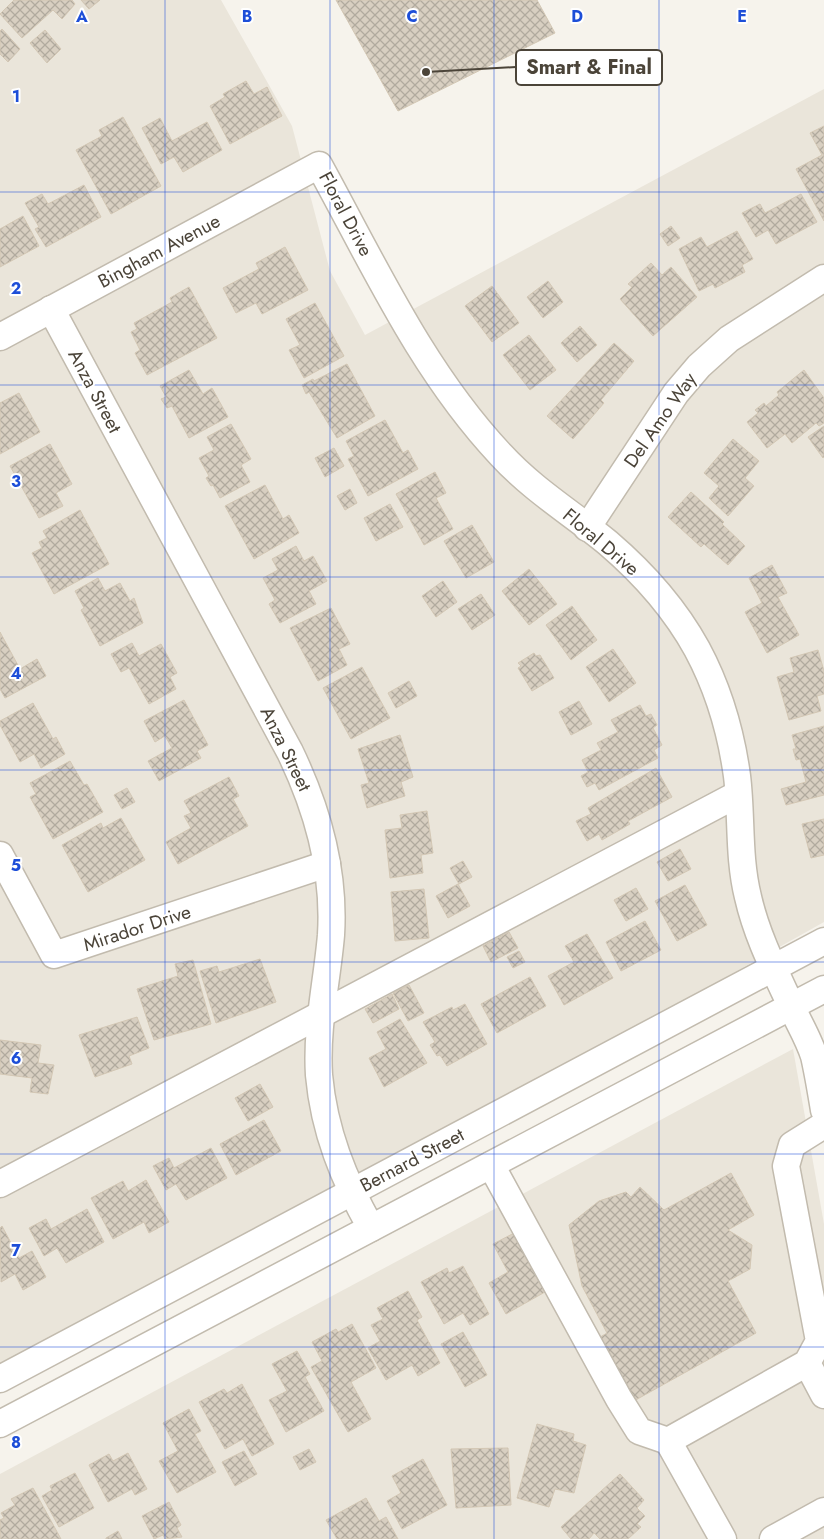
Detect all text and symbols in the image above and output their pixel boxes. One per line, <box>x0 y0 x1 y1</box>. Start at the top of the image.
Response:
text: A <box>75 5 88 28</box>
text: B <box>242 5 252 28</box>
text: C <box>406 5 418 28</box>
text: D <box>571 5 583 28</box>
text: E <box>737 5 747 28</box>
callout: Smart & Final <box>516 50 662 85</box>
text: Smart & Final <box>526 53 652 82</box>
text: 1 <box>12 85 20 108</box>
street label: Floral Drive <box>312 167 380 261</box>
street label: Bingham Avenue <box>93 207 225 295</box>
text: 2 <box>11 277 21 300</box>
street label: Anza Street <box>62 344 129 438</box>
street label: Del Amo Way <box>617 366 703 473</box>
text: 3 <box>11 470 21 493</box>
street label: Floral Drive <box>557 502 645 582</box>
text: 4 <box>10 662 22 685</box>
street label: Anza Street <box>254 702 318 796</box>
text: 5 <box>11 854 21 877</box>
street label: Mirador Drive <box>80 898 194 958</box>
text: 6 <box>11 1047 21 1070</box>
street label: Bernard Street <box>355 1121 469 1199</box>
text: 7 <box>11 1239 21 1262</box>
text: 8 <box>11 1431 21 1454</box>

